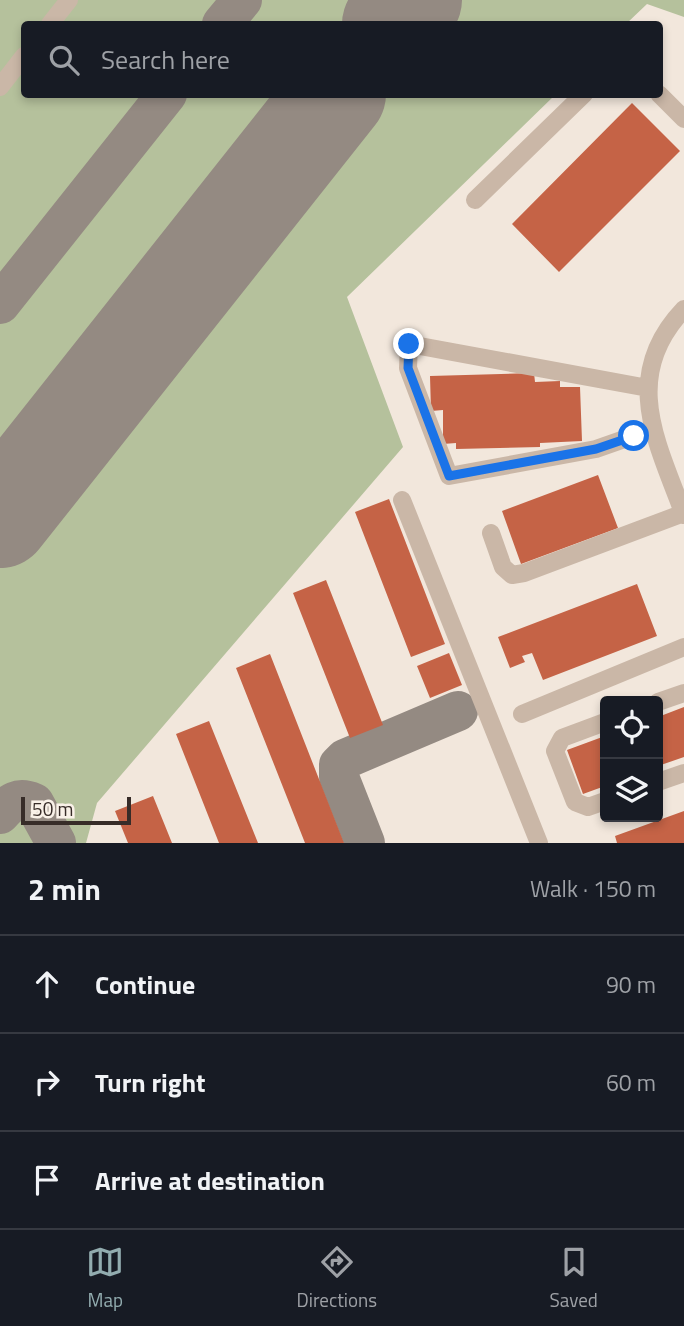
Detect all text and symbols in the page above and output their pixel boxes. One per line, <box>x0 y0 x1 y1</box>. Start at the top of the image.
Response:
search box <box>21 21 663 98</box>
text: Search here <box>101 40 230 79</box>
icon: search <box>45 41 83 79</box>
route end <box>393 328 424 359</box>
route start <box>618 420 649 451</box>
map controls <box>600 696 663 822</box>
button: locate <box>600 696 663 759</box>
button: layers <box>600 759 663 822</box>
scale bar <box>21 794 131 826</box>
text: 50 m <box>32 794 73 823</box>
text: 2 min <box>28 866 101 912</box>
text: Walk · 150 m <box>530 871 656 906</box>
icon: ahead <box>28 965 66 1003</box>
text: Continue <box>95 965 195 1004</box>
text: 90 m <box>606 967 656 1002</box>
icon: right <box>28 1063 66 1101</box>
text: Turn right <box>95 1063 206 1102</box>
text: 60 m <box>606 1065 656 1100</box>
icon: arrive <box>28 1161 66 1199</box>
text: Arrive at destination <box>95 1161 325 1200</box>
tab: Map <box>86 1243 124 1314</box>
tab: Directions <box>297 1243 377 1314</box>
tab: Saved <box>549 1243 598 1314</box>

